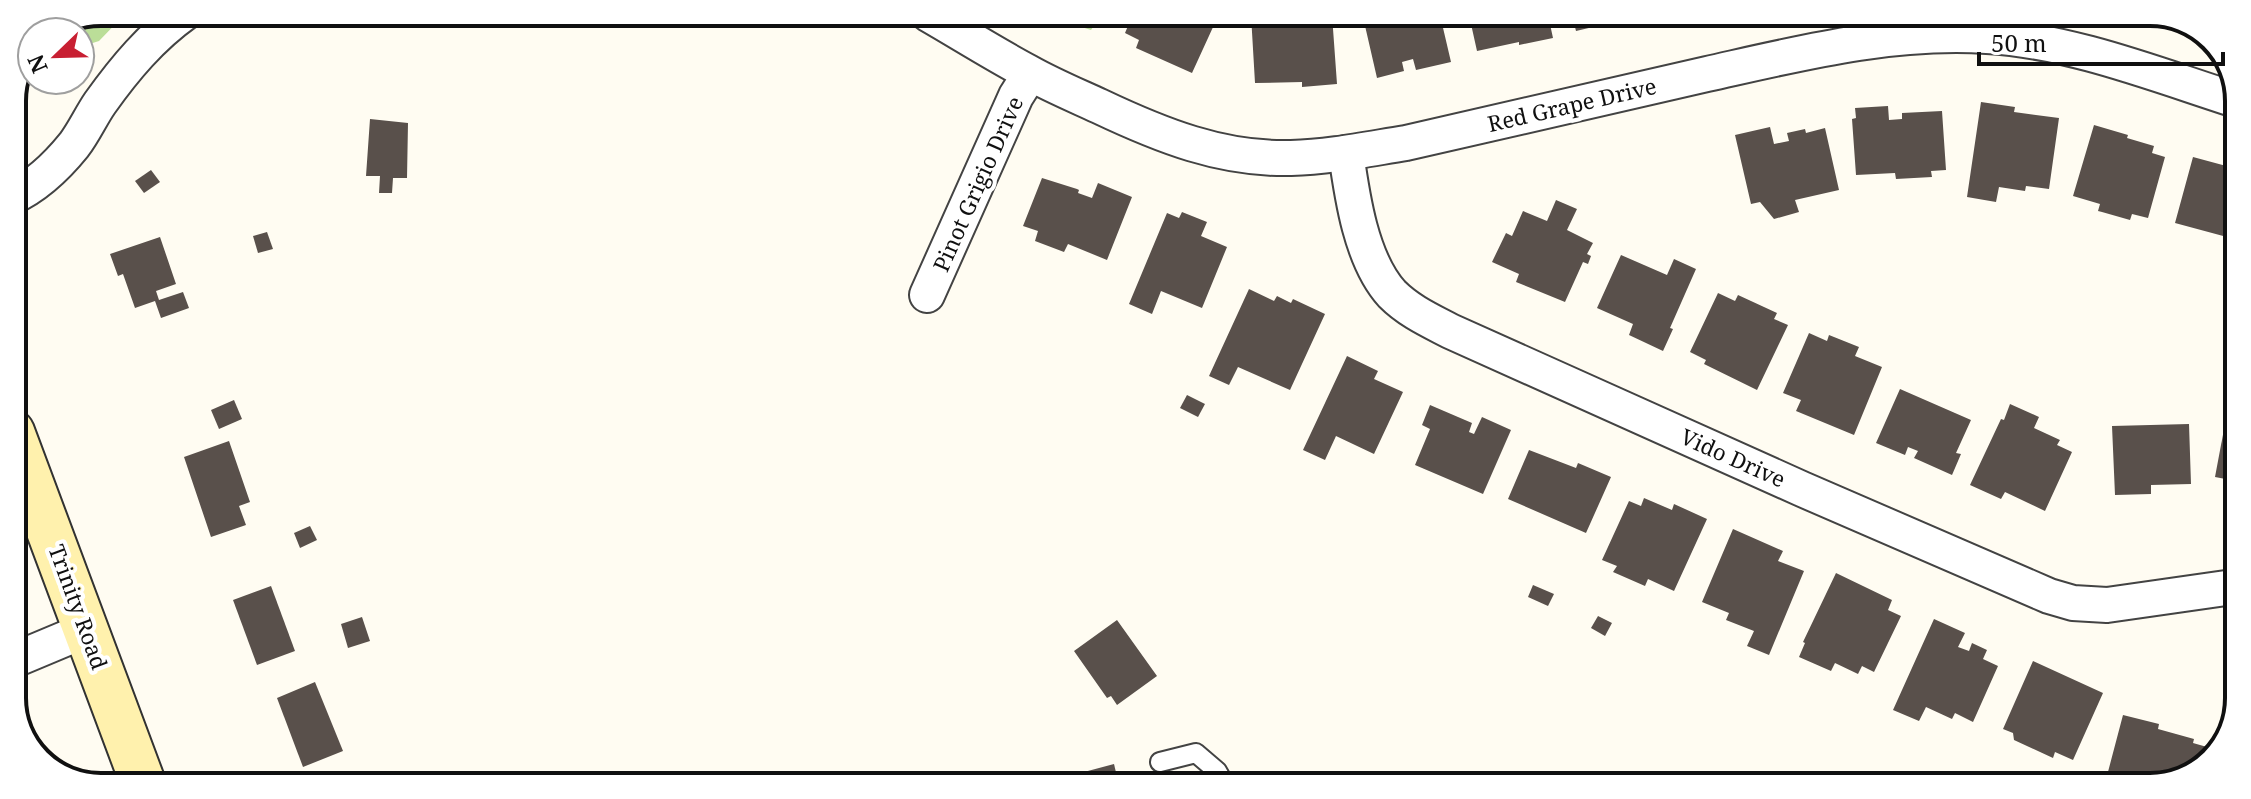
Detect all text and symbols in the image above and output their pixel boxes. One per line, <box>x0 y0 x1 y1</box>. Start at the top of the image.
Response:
north arrow <box>16 16 96 96</box>
scale bar <box>1979 16 2223 66</box>
text: 50 m <box>1991 26 2047 59</box>
text: N <box>19 50 54 78</box>
street label: Red Grape Drive <box>1484 70 1659 138</box>
street label: Pinot Grigio Drive <box>925 91 1029 276</box>
street label: Vido Drive <box>1676 421 1791 494</box>
street label: Trinity Road <box>42 540 116 674</box>

